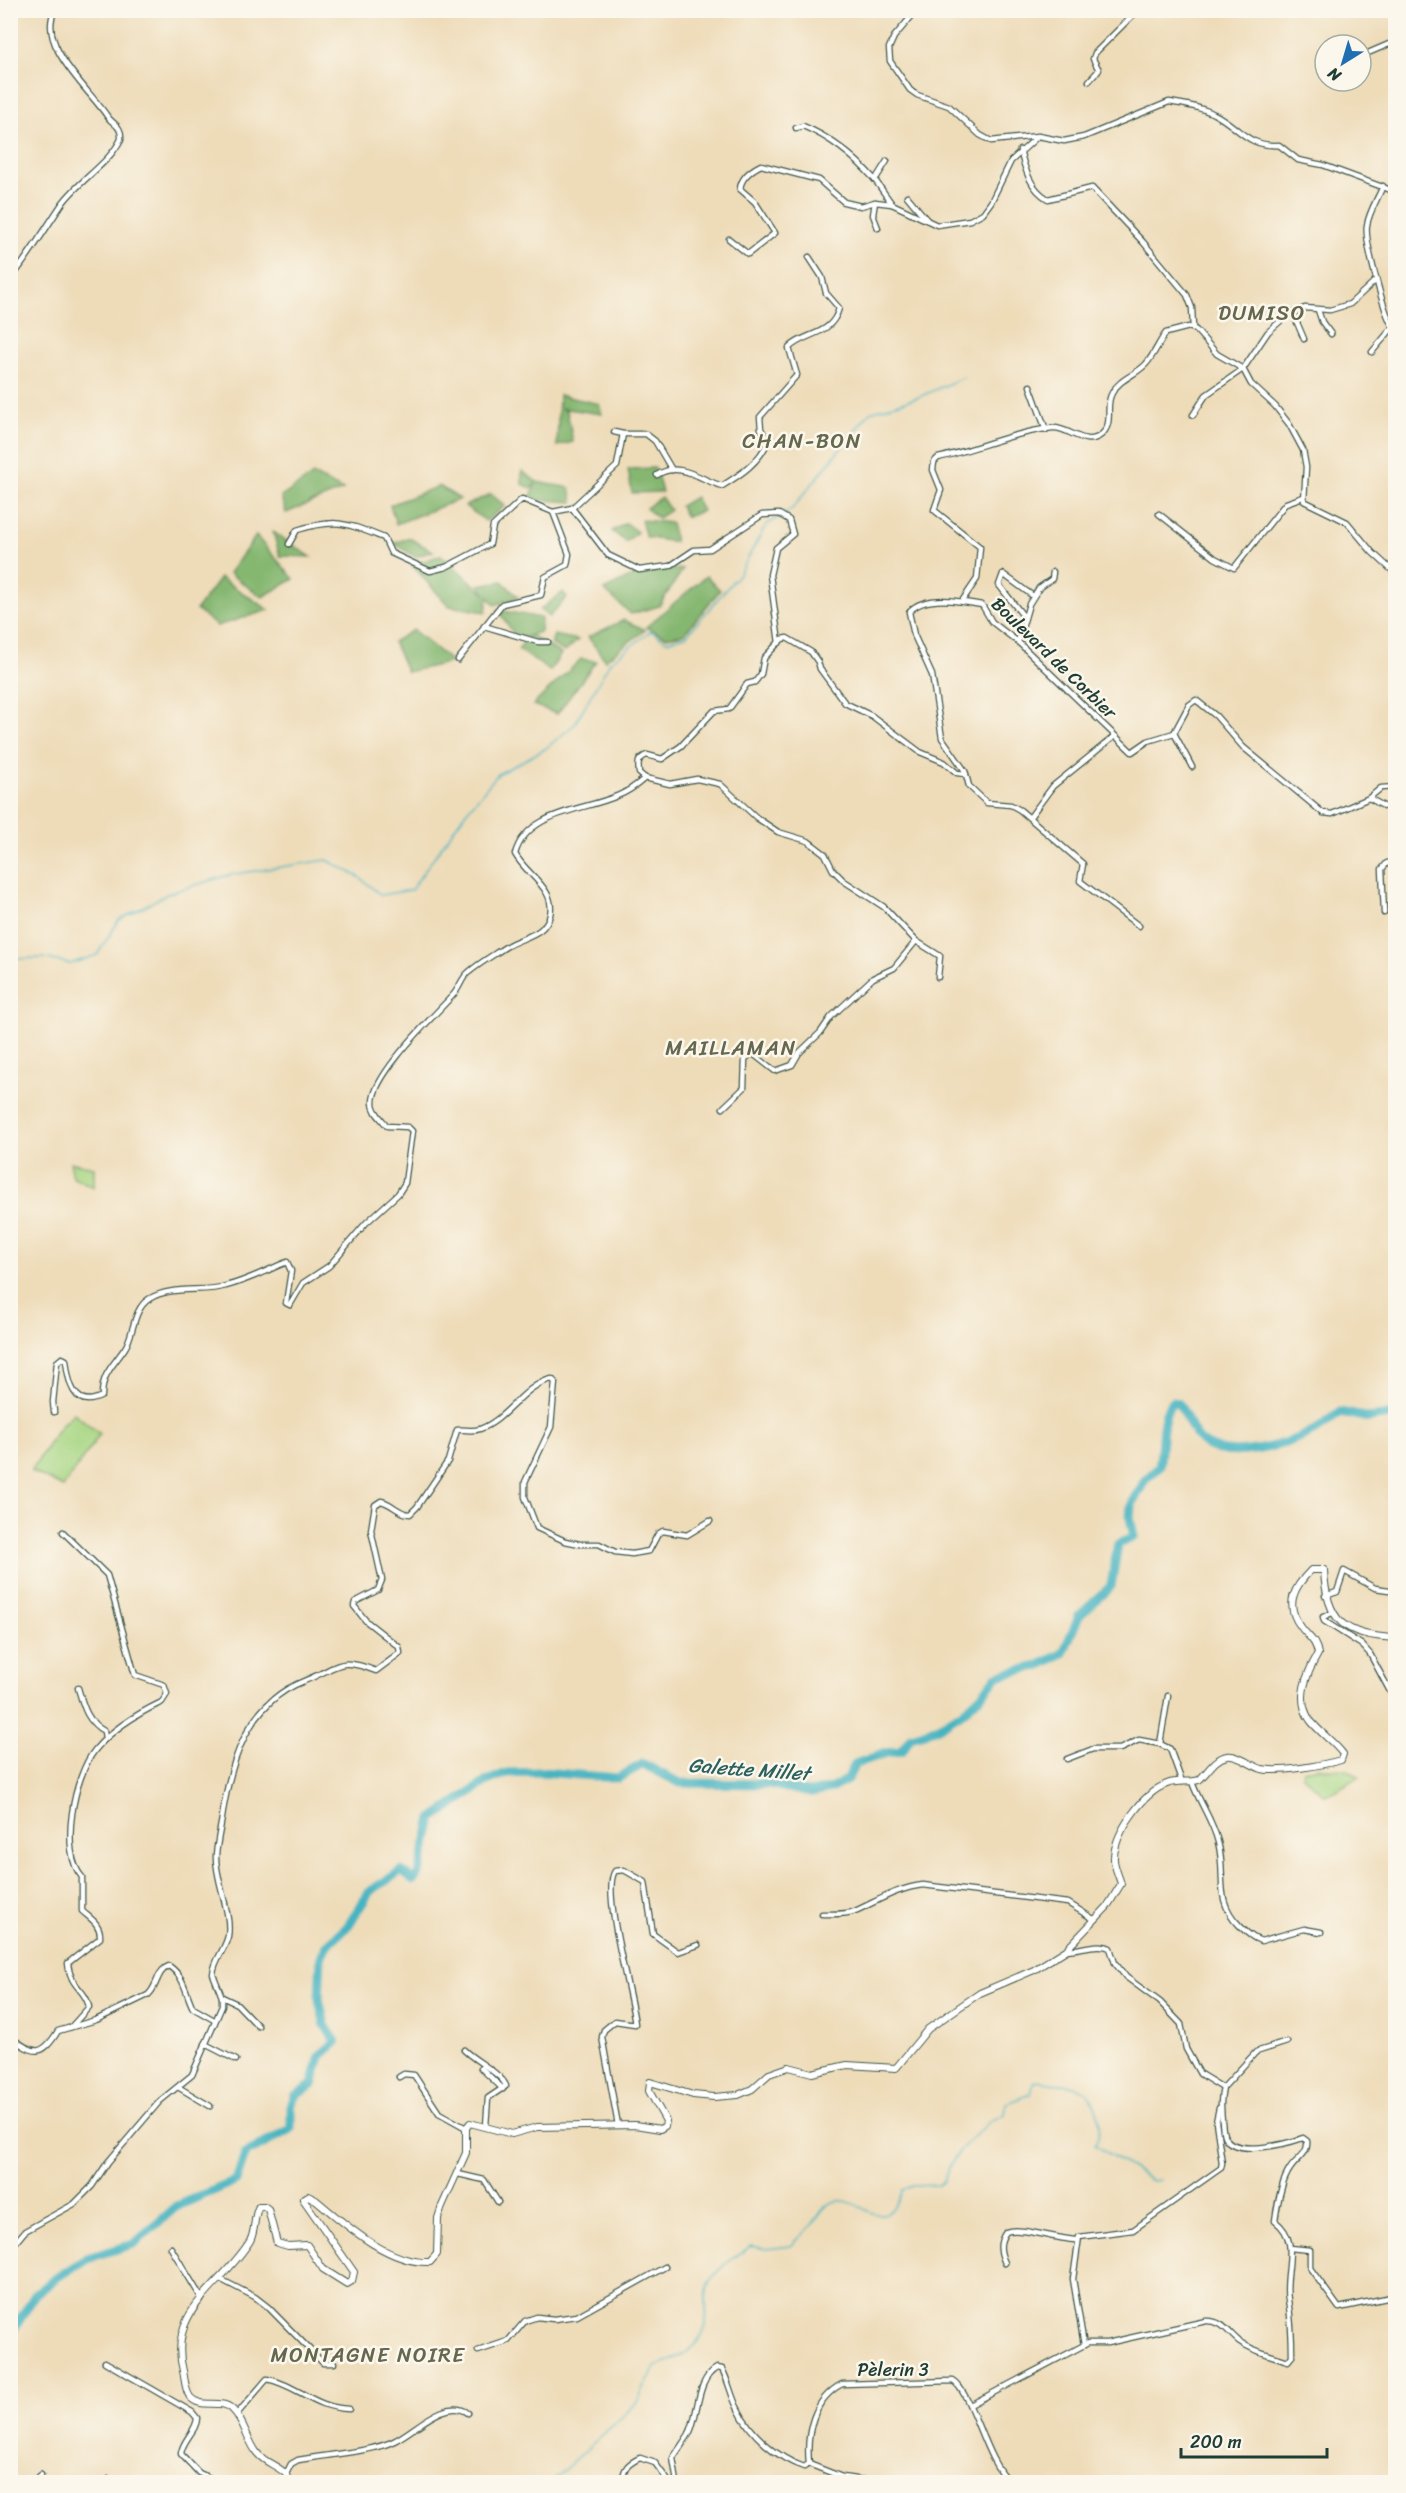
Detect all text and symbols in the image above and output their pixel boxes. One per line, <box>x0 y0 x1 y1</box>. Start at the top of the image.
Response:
north arrow <box>1313 33 1373 93</box>
text: N <box>1320 59 1348 90</box>
district label: DUMISO <box>1218 294 1306 332</box>
district label: CHAN-BON <box>742 422 862 460</box>
street label: Boulevard de Corbier <box>983 589 1126 728</box>
district label: MAILLAMAN <box>665 1029 797 1067</box>
water label: Galette Millet <box>687 1748 814 1791</box>
district label: MONTAGNE NOIRE <box>271 2336 465 2374</box>
street label: Pèlerin 3 <box>857 2354 929 2386</box>
scale bar <box>1181 2421 1326 2459</box>
text: 200 m <box>1190 2426 1242 2458</box>

